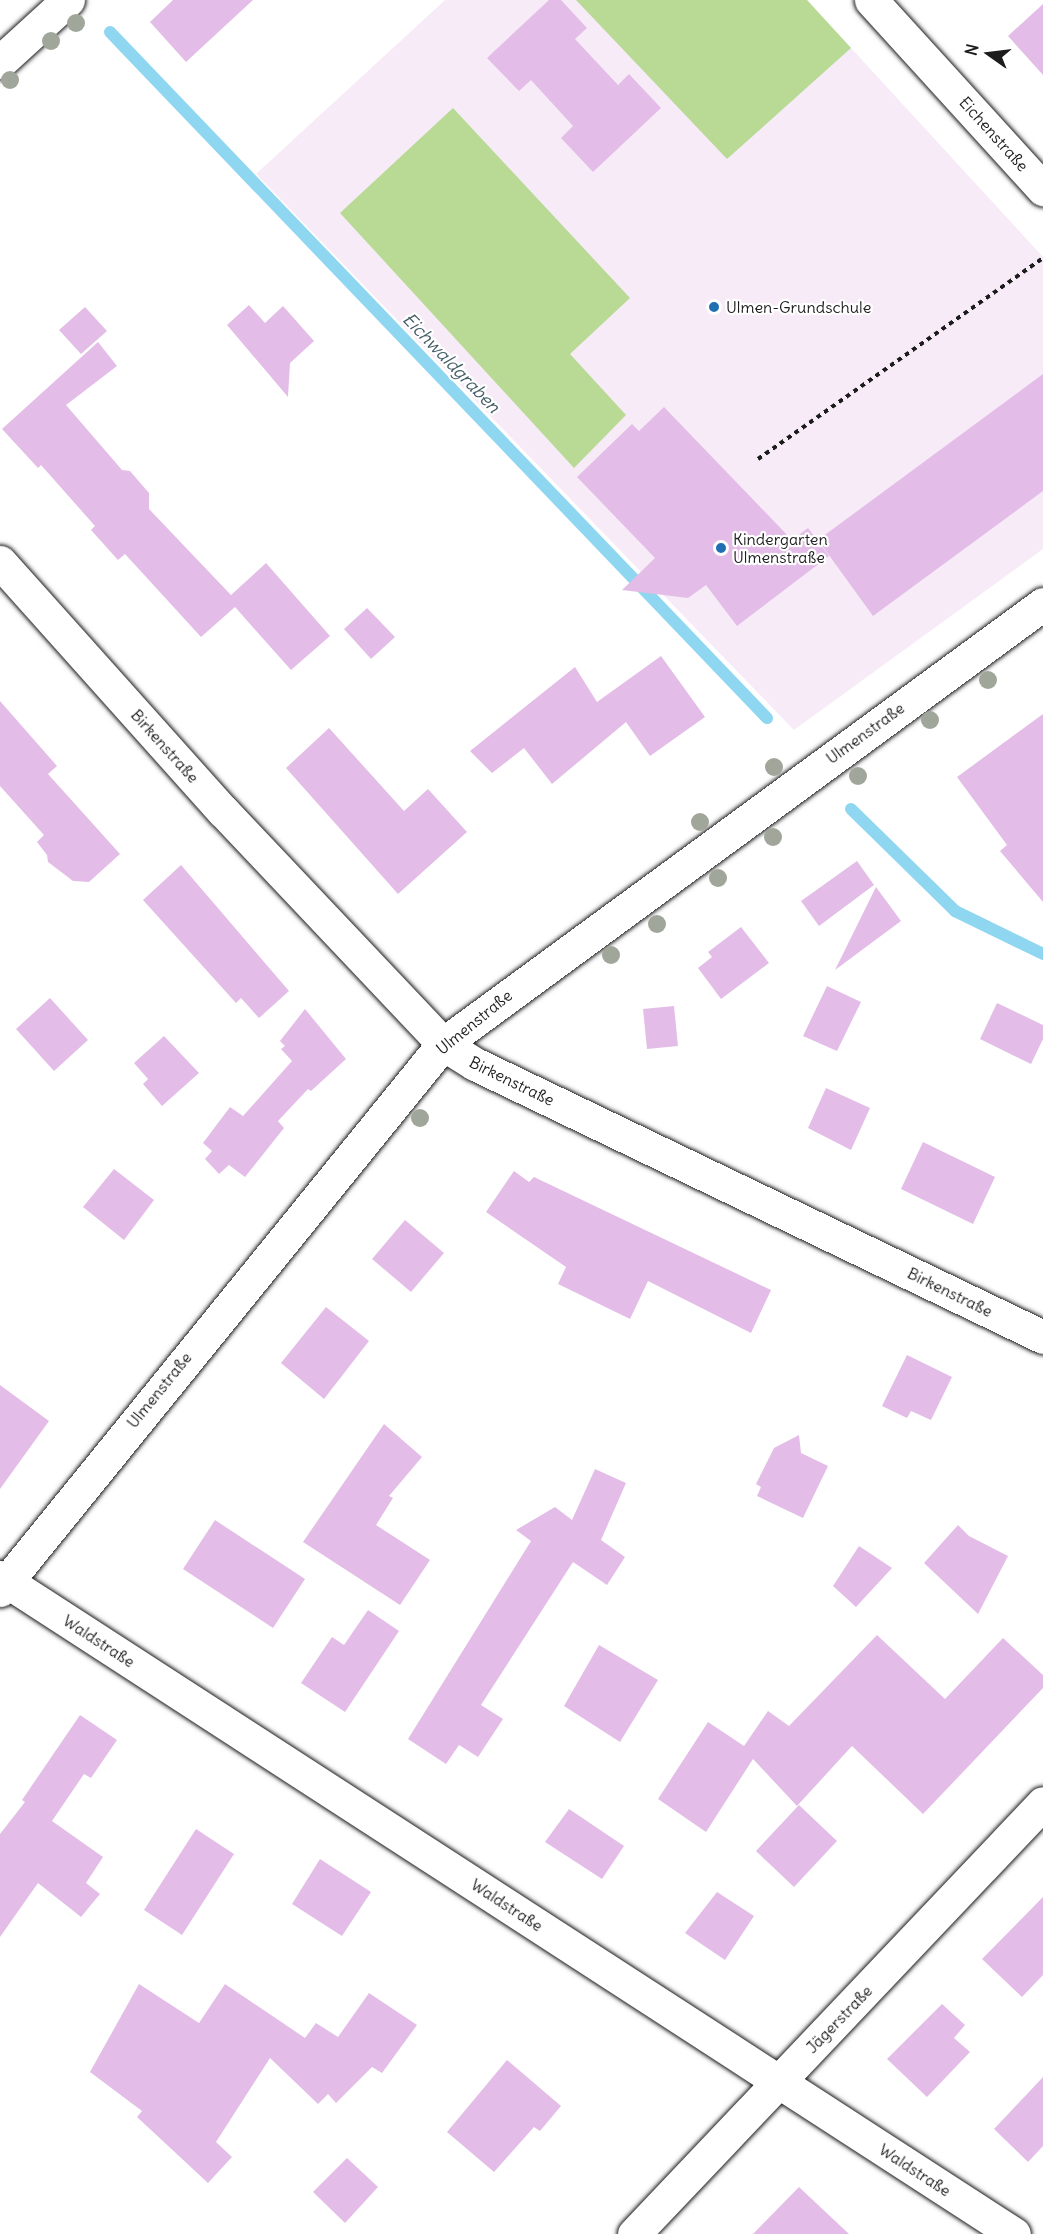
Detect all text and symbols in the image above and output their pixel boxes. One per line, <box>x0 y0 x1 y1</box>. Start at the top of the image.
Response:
north arrow <box>959 24 1019 84</box>
text: N <box>960 42 983 57</box>
street label: Eichenstraße <box>956 93 1032 175</box>
place label: Ulmen-Grundschule <box>726 297 871 317</box>
marker: Ulmen-Grundschule <box>707 300 721 314</box>
water label: Eichwaldgraben <box>398 309 504 417</box>
place label: Kindergarten Ulmenstraße <box>733 529 828 567</box>
marker: Kindergarten Ulmenstraße <box>714 541 728 555</box>
street label: Ulmenstraße <box>822 698 908 768</box>
street label: Birkenstraße <box>127 705 203 787</box>
street label: Ulmenstraße <box>432 986 516 1058</box>
street label: Birkenstraße <box>466 1052 558 1110</box>
street label: Birkenstraße <box>904 1263 996 1321</box>
street label: Ulmenstraße <box>123 1348 195 1432</box>
street label: Waldstraße <box>60 1611 138 1671</box>
street label: Waldstraße <box>468 1875 546 1935</box>
street label: Jägerstraße <box>802 1981 876 2057</box>
street label: Waldstraße <box>876 2140 954 2200</box>

